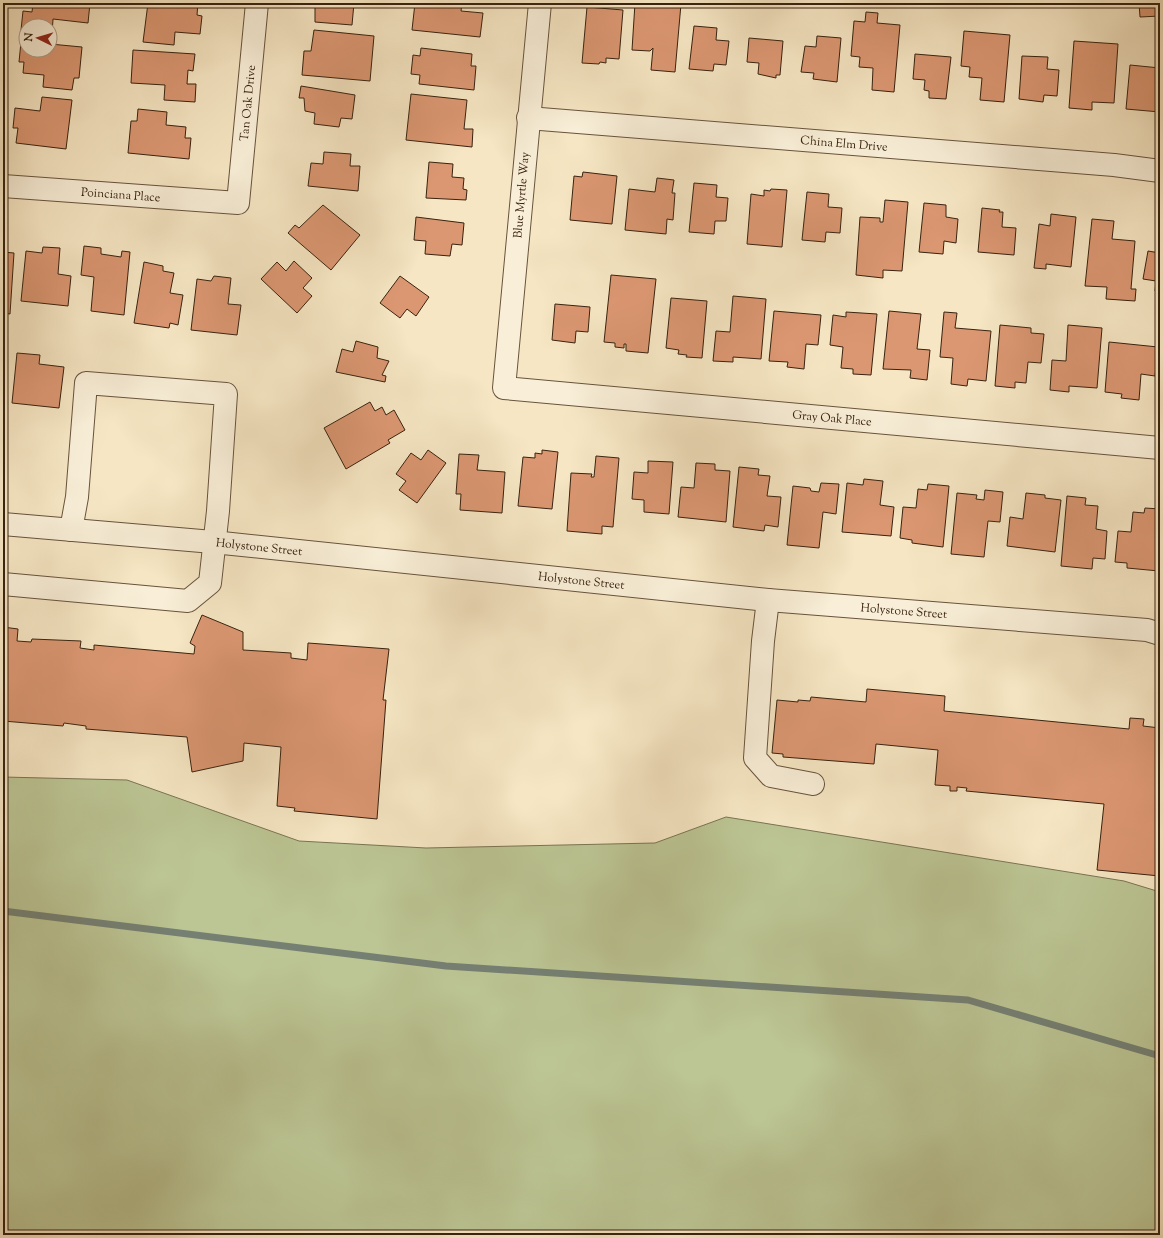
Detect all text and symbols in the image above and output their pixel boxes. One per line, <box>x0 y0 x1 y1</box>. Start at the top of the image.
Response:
north arrow <box>18 18 58 58</box>
text: N <box>21 32 37 43</box>
street label: Tan Oak Drive <box>236 64 261 142</box>
street label: China Elm Drive <box>800 132 889 157</box>
street label: Blue Myrtle Way <box>509 151 535 239</box>
street label: Poinciana Place <box>80 184 161 207</box>
street label: Gray Oak Place <box>791 406 873 432</box>
street label: Holystone Street <box>215 534 303 561</box>
street label: Holystone Street <box>537 568 625 595</box>
street label: Holystone Street <box>860 599 948 624</box>

